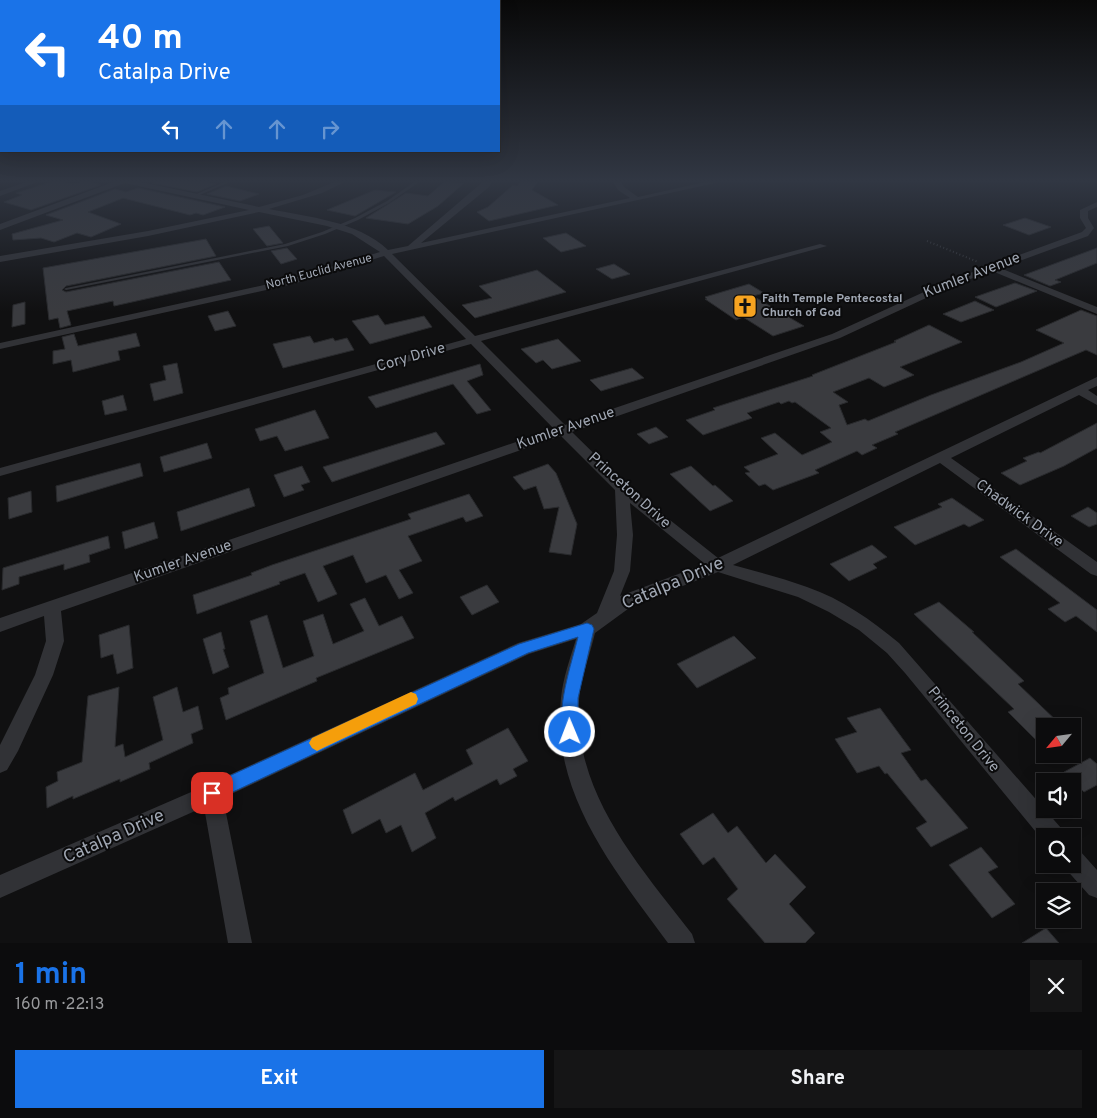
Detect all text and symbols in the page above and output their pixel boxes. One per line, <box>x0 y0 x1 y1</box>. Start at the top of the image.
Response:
text: 40 m <box>98 17 183 61</box>
icon: left <box>15 20 80 85</box>
text: Catalpa Drive <box>98 60 231 87</box>
icon: left <box>157 115 185 143</box>
icon: ahead <box>210 115 238 143</box>
icon: ahead <box>263 115 291 143</box>
icon: right <box>316 115 344 143</box>
street label: Kumler Avenue <box>921 249 1023 303</box>
street label: North Euclid Avenue <box>264 250 374 294</box>
place label: Faith Temple Pentecostal Church of God <box>762 291 903 321</box>
church icon: Faith Temple Pentecostal Church of God <box>732 293 758 319</box>
street label: Cory Drive <box>374 339 448 377</box>
street label: Kumler Avenue <box>515 403 617 455</box>
street label: Princeton Drive <box>584 449 674 533</box>
street label: Chadwick Drive <box>971 476 1067 552</box>
street label: Kumler Avenue <box>132 536 234 588</box>
street label: Catalpa Drive <box>619 552 727 616</box>
street label: Princeton Drive <box>923 683 1003 777</box>
position arrow <box>543 705 595 757</box>
north arrow <box>1036 718 1081 762</box>
map controls <box>1036 718 1081 928</box>
pin <box>191 772 233 814</box>
button: sound <box>1036 773 1081 818</box>
icon: arrive <box>198 779 226 807</box>
street label: Catalpa Drive <box>60 804 168 870</box>
button: search <box>1036 828 1081 873</box>
button: layers <box>1036 883 1081 928</box>
text: 1 min <box>15 957 87 994</box>
button: close <box>1030 960 1082 1012</box>
text: 160 m · 22:13 <box>15 995 104 1015</box>
button: Exit <box>15 1050 544 1108</box>
button: Share <box>554 1050 1082 1108</box>

